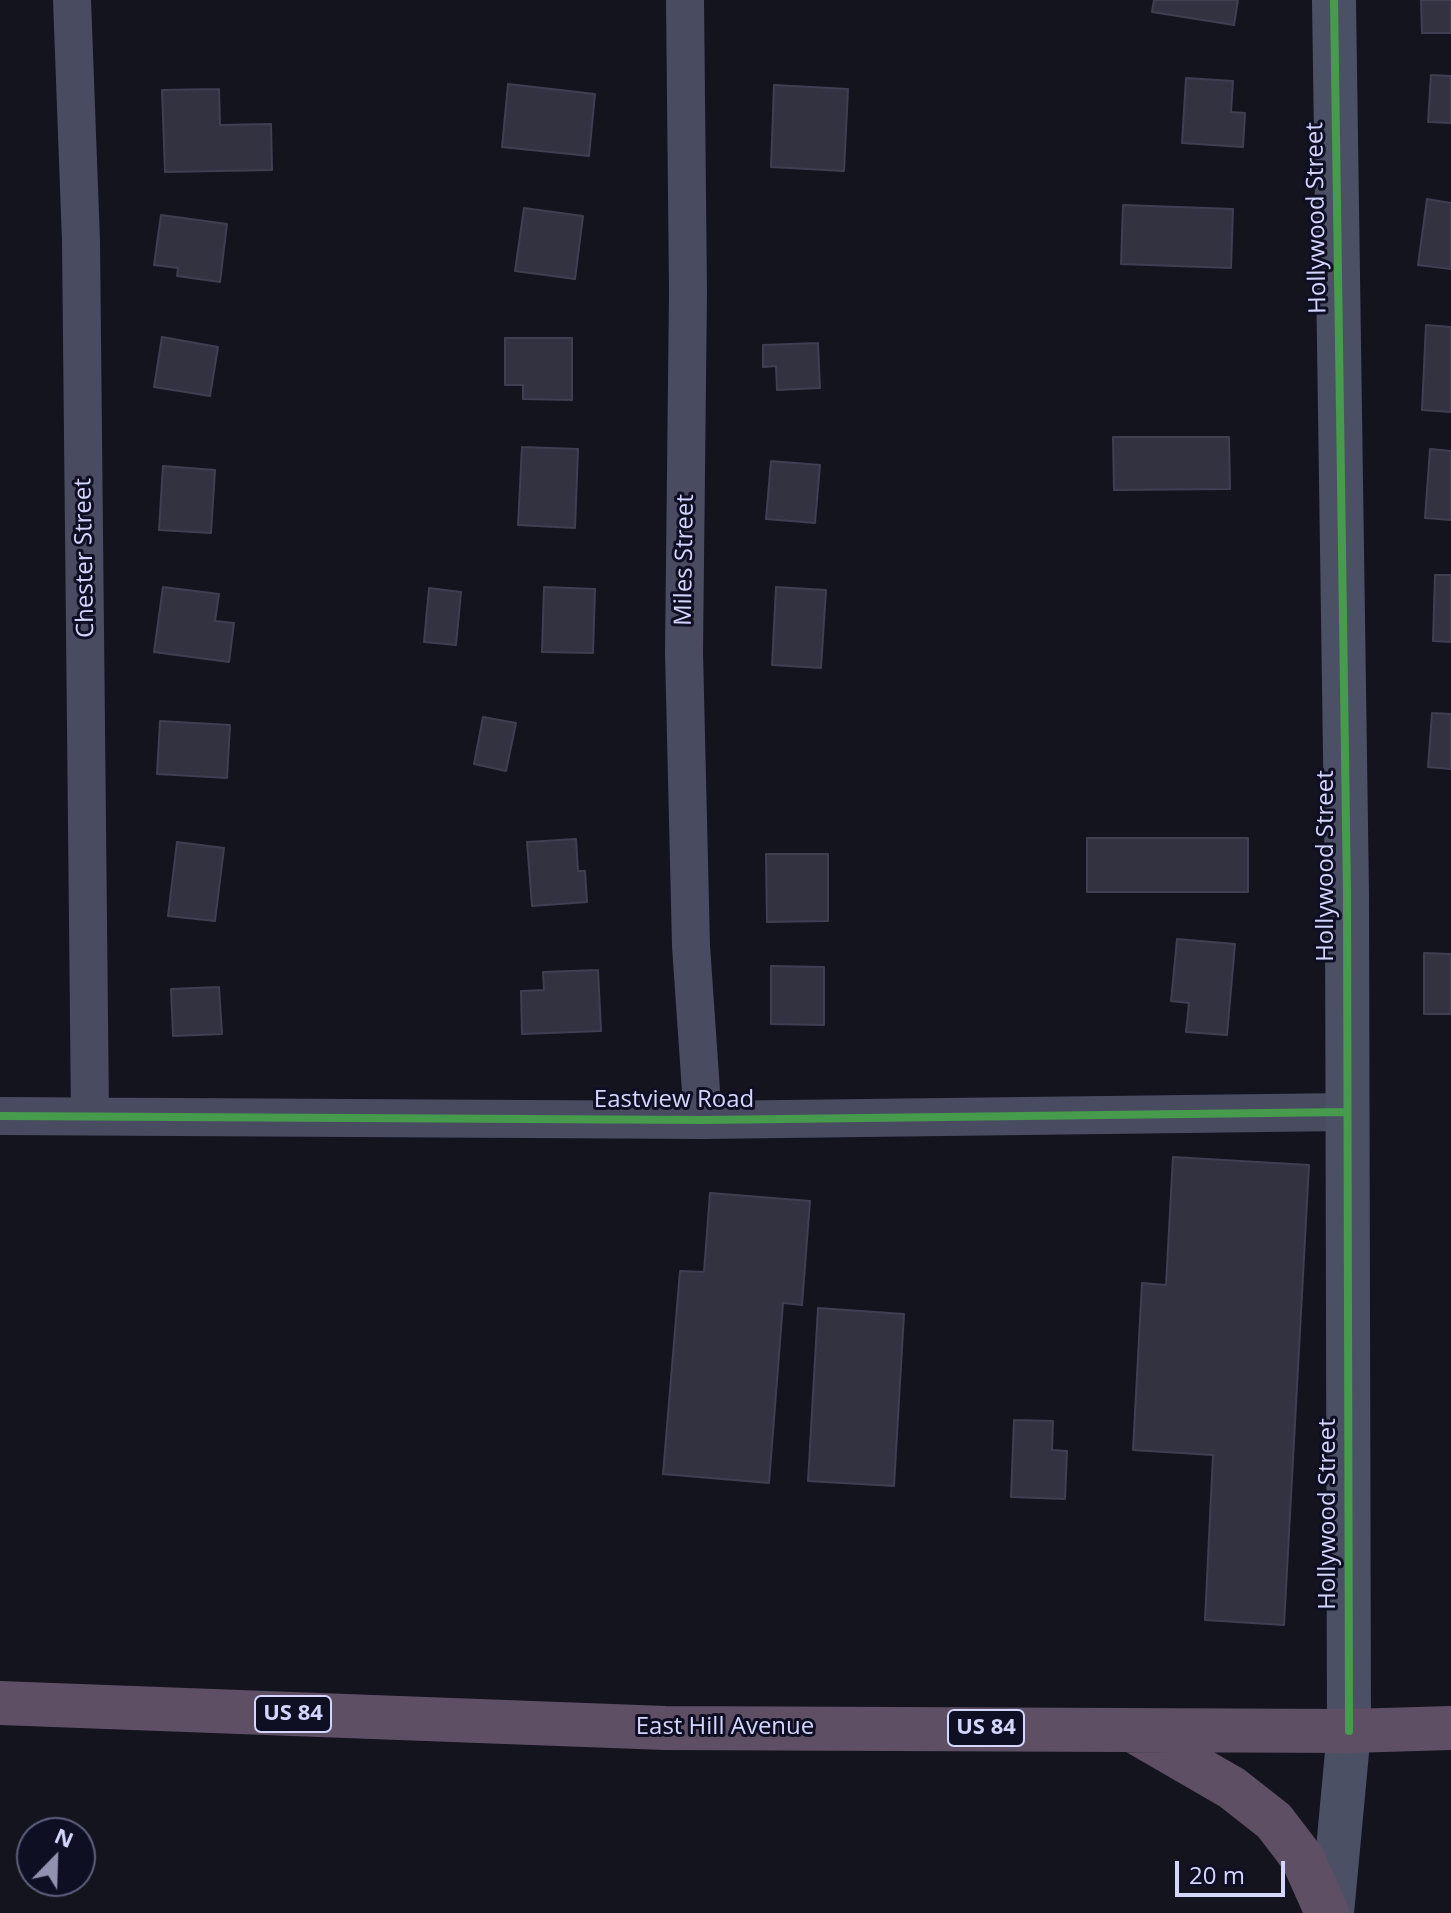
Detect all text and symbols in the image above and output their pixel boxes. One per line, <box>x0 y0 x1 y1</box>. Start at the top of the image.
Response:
street label: Hollywood Street <box>1301 122 1333 314</box>
street label: Chester Street <box>69 478 101 638</box>
street label: Miles Street <box>669 494 701 626</box>
street label: Hollywood Street <box>1312 770 1340 962</box>
street label: Eastview Road <box>594 1086 754 1114</box>
street label: Hollywood Street <box>1314 1418 1342 1610</box>
road number: US 84 <box>255 1696 331 1732</box>
road number: US 84 <box>948 1710 1024 1746</box>
street label: East Hill Avenue <box>636 1713 814 1741</box>
north arrow <box>16 1817 96 1897</box>
text: N <box>50 1819 79 1854</box>
scale bar <box>1179 1845 1289 1895</box>
text: 20 m <box>1189 1858 1245 1891</box>

